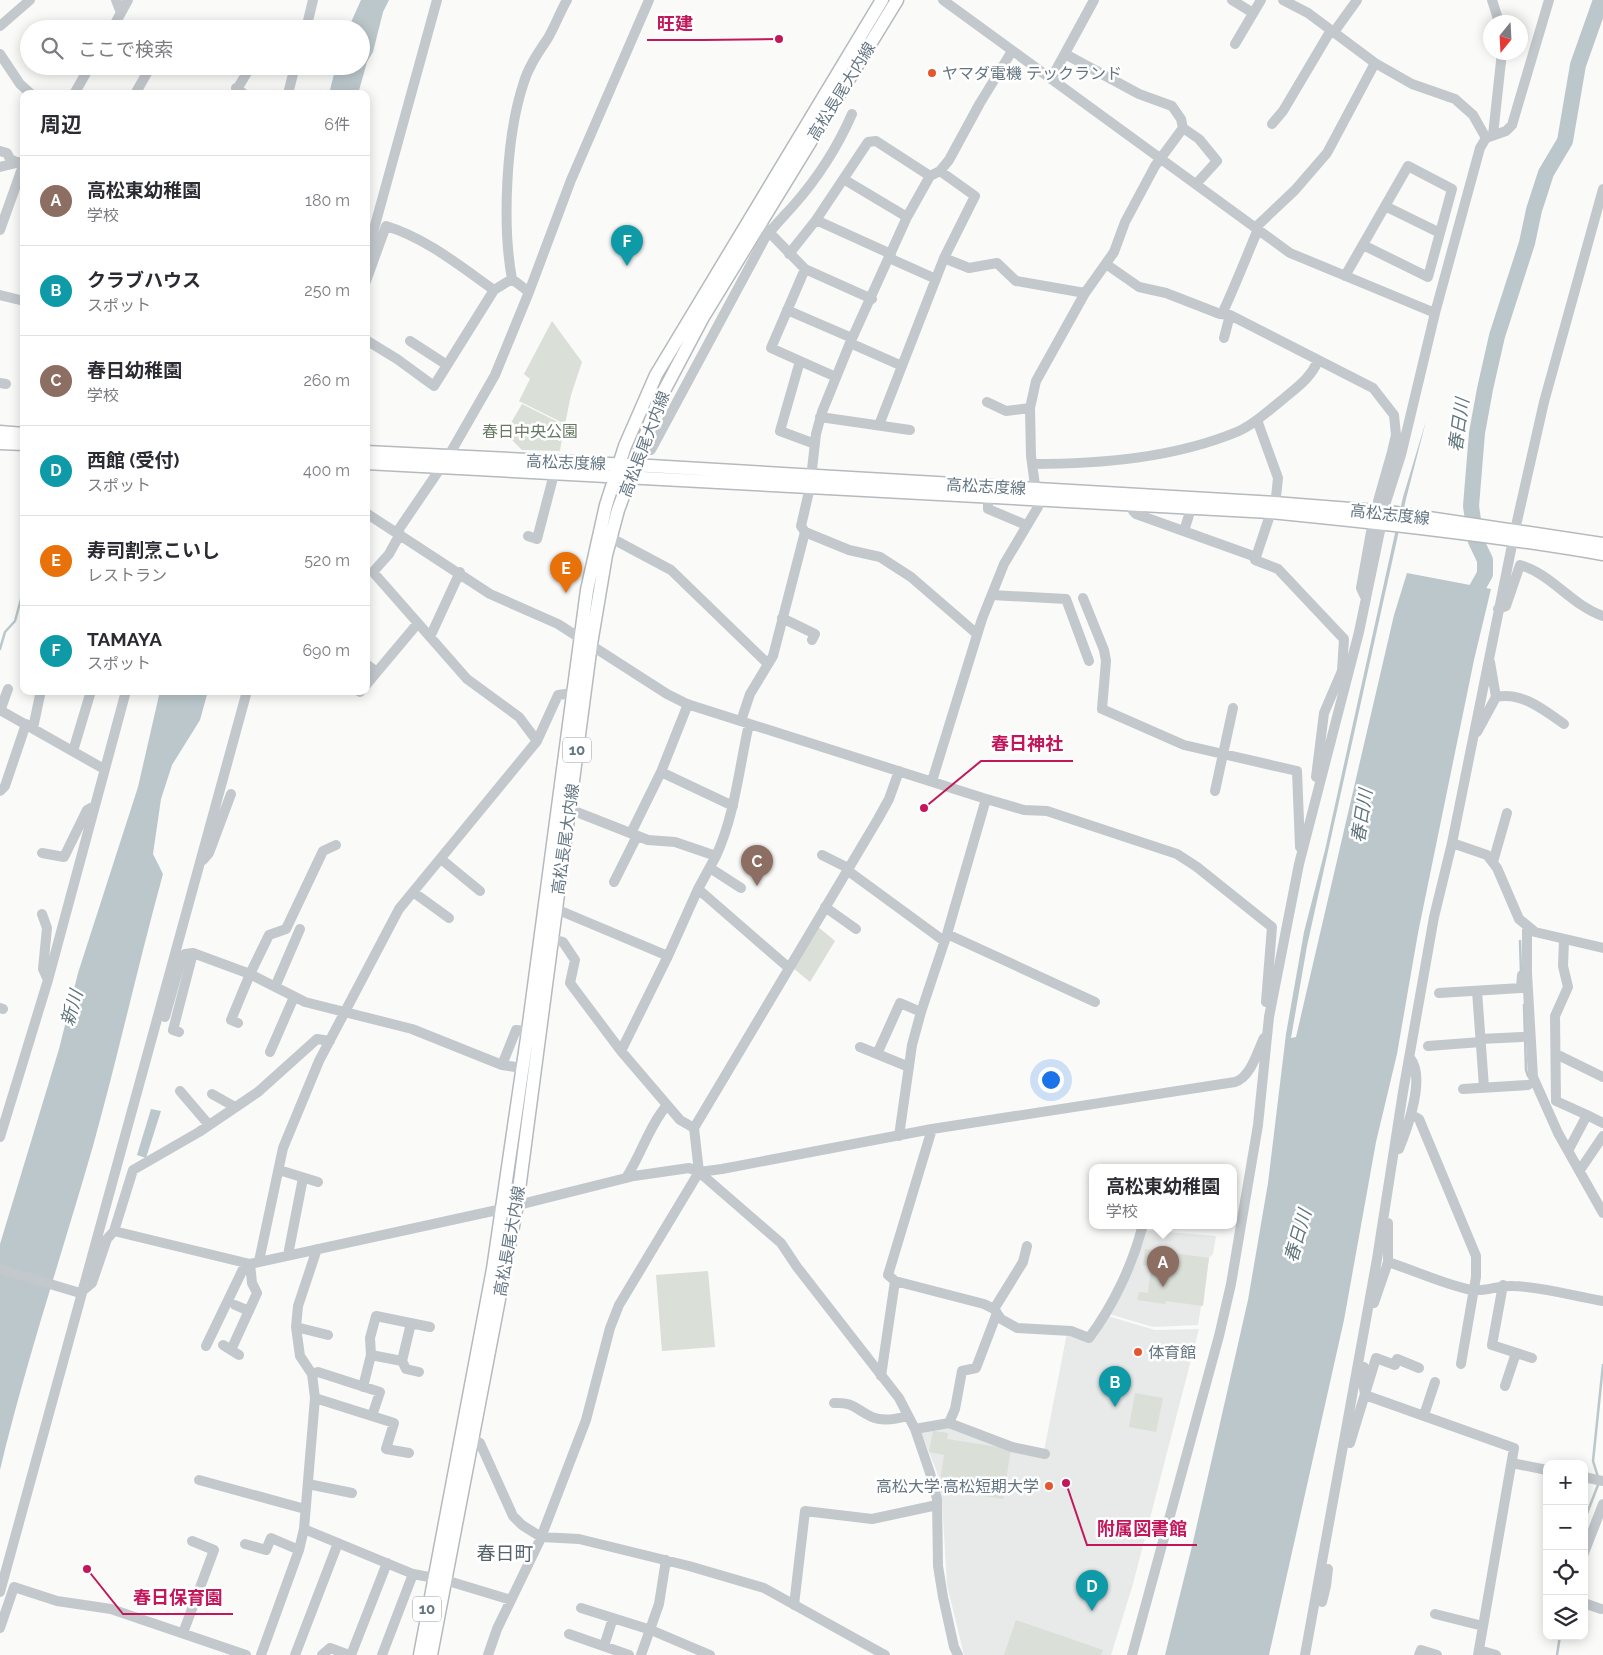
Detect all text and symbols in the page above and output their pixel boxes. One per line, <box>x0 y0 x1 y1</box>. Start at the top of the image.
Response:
callout: 旺建 <box>647 7 703 40</box>
text: 旺建 <box>657 13 693 34</box>
north arrow <box>1483 15 1528 60</box>
search box <box>20 20 370 75</box>
icon: search <box>38 34 66 62</box>
text: ここで検索 <box>78 38 173 60</box>
street label: 高松長尾大内線 <box>804 39 879 144</box>
place label: ヤマダ電機 テックランド <box>942 64 1122 83</box>
marker: ヤマダ電機 テックランド <box>926 67 938 79</box>
text: 周辺 <box>40 112 82 137</box>
text: 6件 <box>324 115 350 134</box>
text: 高松東幼稚園 <box>87 179 201 201</box>
text: A <box>51 191 61 210</box>
text: 180 m <box>305 191 350 210</box>
text: 学校 <box>87 206 119 225</box>
pin: F <box>611 225 643 266</box>
text: クラブハウス <box>87 269 201 291</box>
text: B <box>51 281 61 300</box>
text: 250 m <box>304 281 350 300</box>
text: スポット <box>87 296 151 315</box>
text: 春日幼稚園 <box>87 359 182 381</box>
text: C <box>51 371 61 390</box>
text: 260 m <box>303 371 350 390</box>
text: 学校 <box>87 386 119 405</box>
street label: 高松長尾大内線 <box>616 388 673 500</box>
water label: 春日川 <box>1444 395 1473 453</box>
park label: 春日中央公園 <box>482 422 578 441</box>
text: 西館 (受付) <box>87 449 179 471</box>
street label: 高松志度線 <box>526 452 606 473</box>
text: D <box>50 461 62 480</box>
text: 400 m <box>303 461 350 480</box>
street label: 高松志度線 <box>946 475 1026 498</box>
text: スポット <box>87 476 151 495</box>
street label: 高松志度線 <box>1349 501 1431 528</box>
text: 寿司割烹こいし <box>87 539 220 561</box>
text: E <box>51 551 61 570</box>
text: 520 m <box>304 551 350 570</box>
pin: E <box>550 552 582 593</box>
text: レストラン <box>87 566 167 585</box>
text: TAMAYA <box>87 628 162 650</box>
text: F <box>51 641 61 660</box>
text: 690 m <box>302 641 350 660</box>
text: スポット <box>87 654 151 673</box>
callout: 春日神社 <box>981 728 1073 761</box>
text: 春日神社 <box>991 733 1063 754</box>
road number: 10 <box>563 738 591 762</box>
street label: 高松長尾大内線 <box>548 782 583 896</box>
water label: 春日川 <box>1347 786 1376 844</box>
pin: C <box>741 845 773 886</box>
water label: 新川 <box>56 986 87 1028</box>
your location <box>1038 1067 1064 1093</box>
popup <box>1089 1164 1237 1229</box>
text: 高松東幼稚園 <box>1106 1175 1220 1197</box>
street label: 高松長尾大内線 <box>490 1184 529 1298</box>
text: 学校 <box>1106 1202 1138 1221</box>
water label: 春日川 <box>1280 1205 1316 1265</box>
pin: A <box>1147 1246 1179 1287</box>
place label: 体育館 <box>1148 1343 1196 1362</box>
marker: 体育館 <box>1132 1346 1144 1358</box>
pin: B <box>1099 1366 1131 1407</box>
map controls <box>1543 1460 1588 1640</box>
button: + <box>1543 1460 1588 1505</box>
place label: 高松大学·高松短期大学 <box>876 1477 1039 1496</box>
marker: 高松大学·高松短期大学 <box>1043 1480 1055 1492</box>
button: − <box>1543 1505 1588 1550</box>
callout: 附属図書館 <box>1087 1512 1197 1545</box>
text: 附属図書館 <box>1097 1518 1187 1539</box>
district label: 春日町 <box>476 1542 534 1564</box>
button: locate <box>1543 1550 1588 1595</box>
pin: D <box>1076 1570 1108 1611</box>
callout: 春日保育園 <box>123 1581 233 1614</box>
text: 春日保育園 <box>133 1587 223 1608</box>
button: layers <box>1543 1595 1588 1640</box>
road number: 10 <box>413 1596 441 1622</box>

